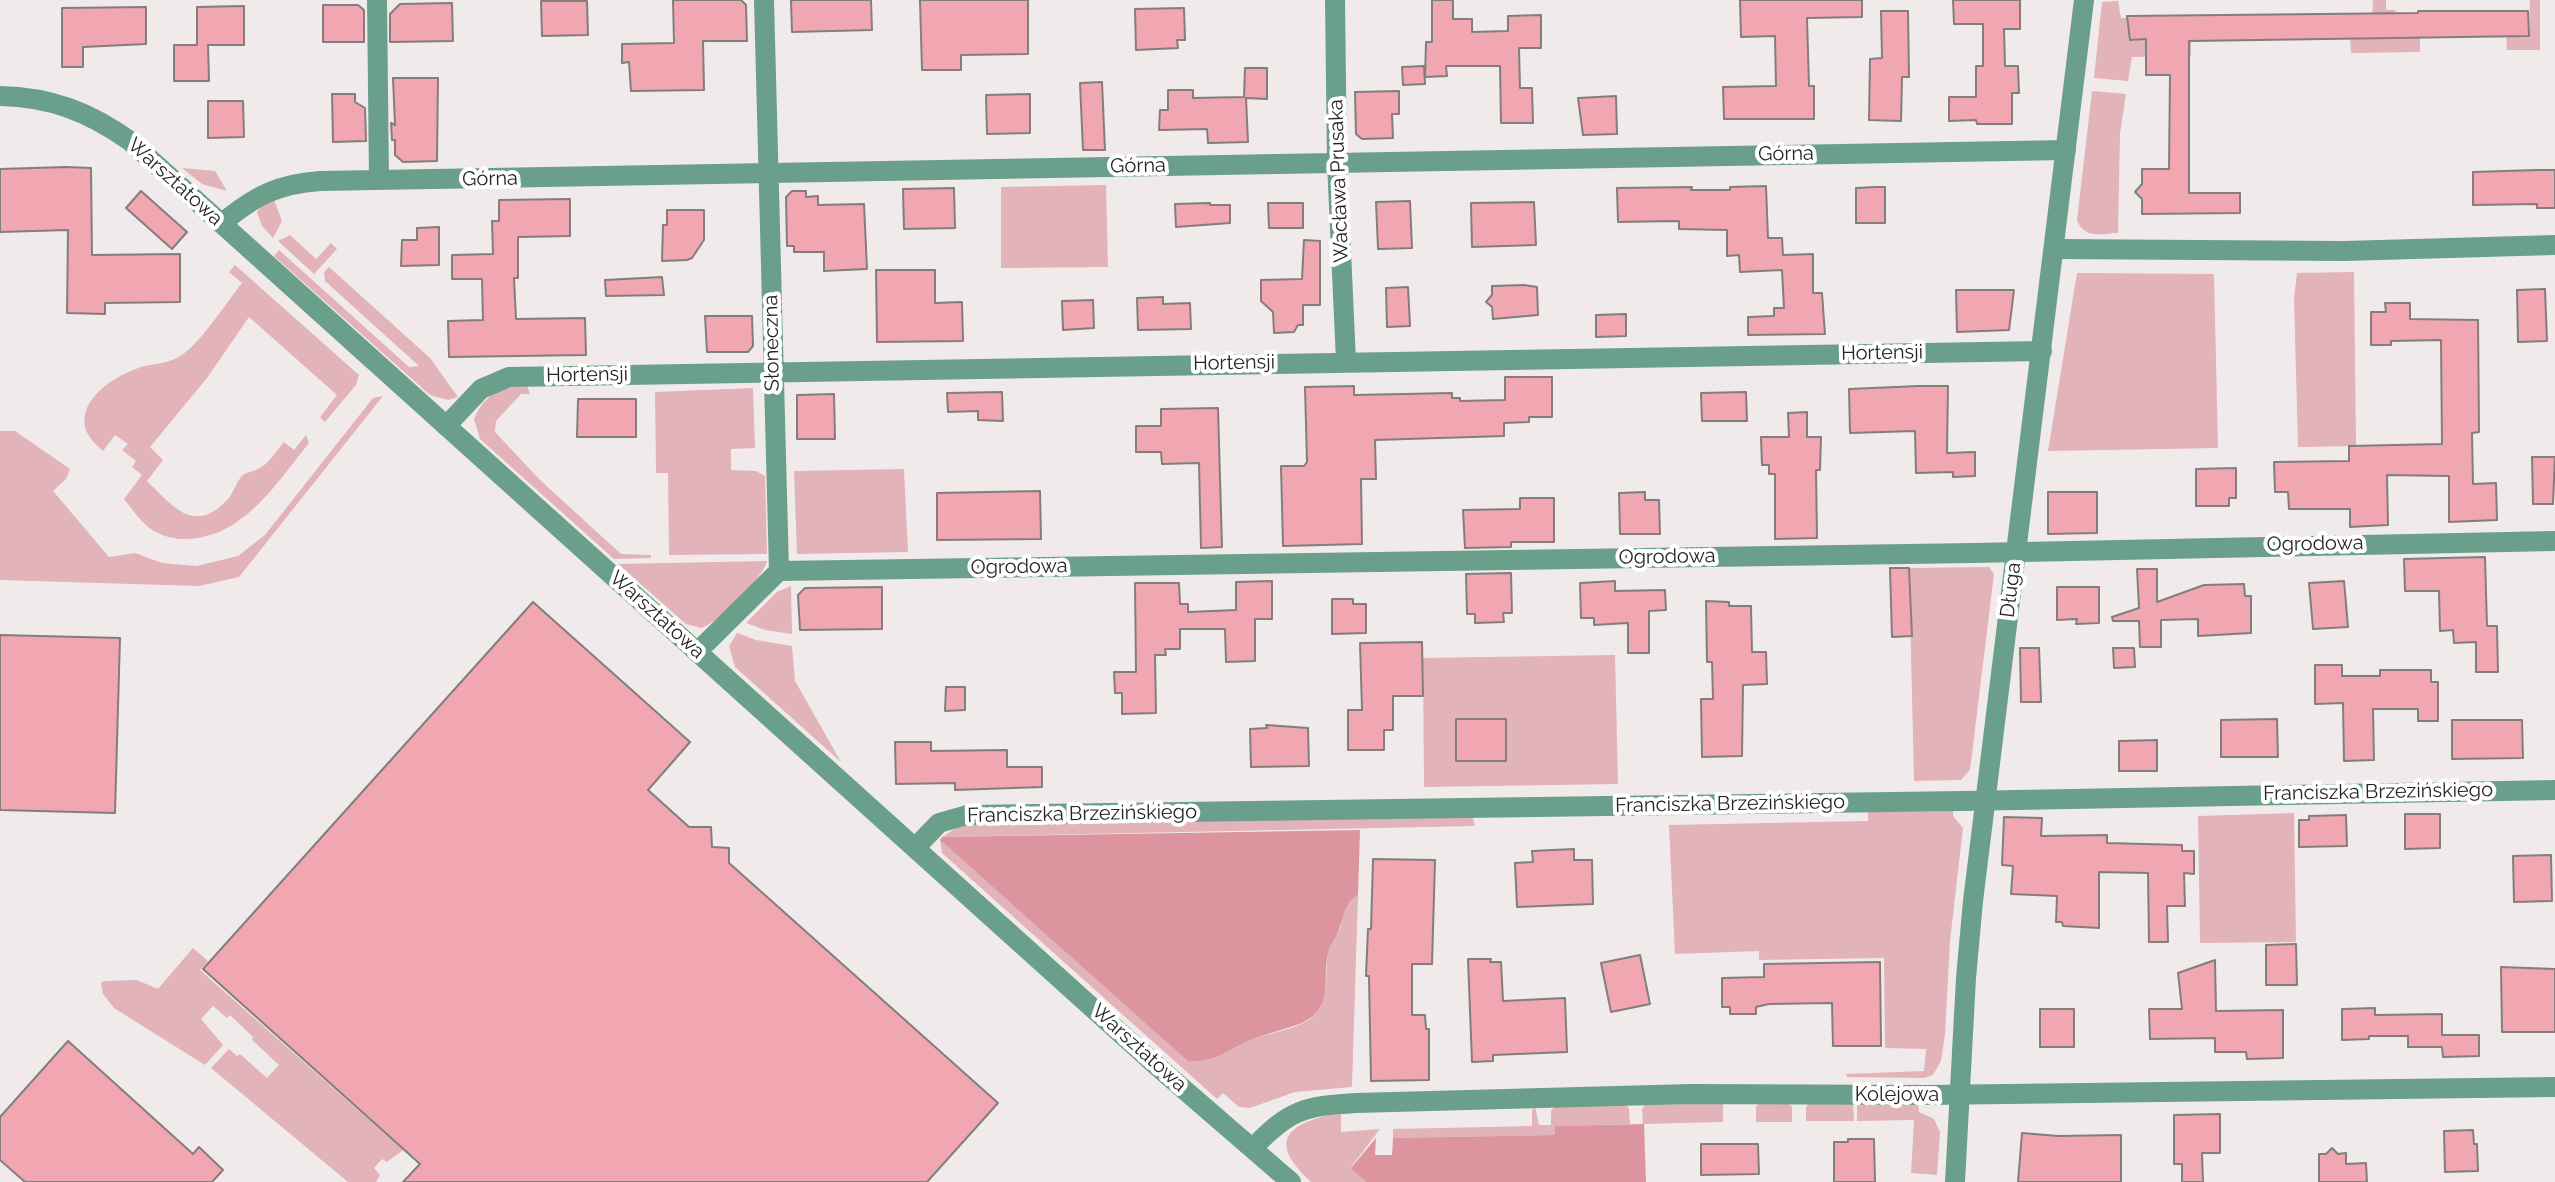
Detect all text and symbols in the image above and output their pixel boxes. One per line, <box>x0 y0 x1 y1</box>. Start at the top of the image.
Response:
street label: Wacława Prusaka <box>1324 99 1354 263</box>
street label: Warsztatowa <box>122 133 228 231</box>
street label: Górna <box>1758 142 1814 166</box>
street label: Górna <box>1110 154 1166 178</box>
street label: Górna <box>462 167 518 191</box>
street label: Słoneczna <box>759 294 785 392</box>
street label: Hortensji <box>1841 340 1923 366</box>
street label: Hortensji <box>1193 350 1275 376</box>
street label: Hortensji <box>546 362 628 388</box>
street label: Ogrodowa <box>2266 531 2364 557</box>
street label: Ogrodowa <box>1618 544 1716 570</box>
street label: Ogrodowa <box>970 554 1068 580</box>
street label: Długa <box>1996 561 2026 619</box>
street label: Warsztatowa <box>604 566 710 664</box>
street label: Franciszka Brzezińskiego <box>2263 778 2493 806</box>
street label: Franciszka Brzezińskiego <box>1615 790 1845 818</box>
street label: Franciszka Brzezińskiego <box>967 800 1197 828</box>
street label: Warsztatowa <box>1086 999 1192 1097</box>
street label: Kolejowa <box>1855 1083 1939 1107</box>

